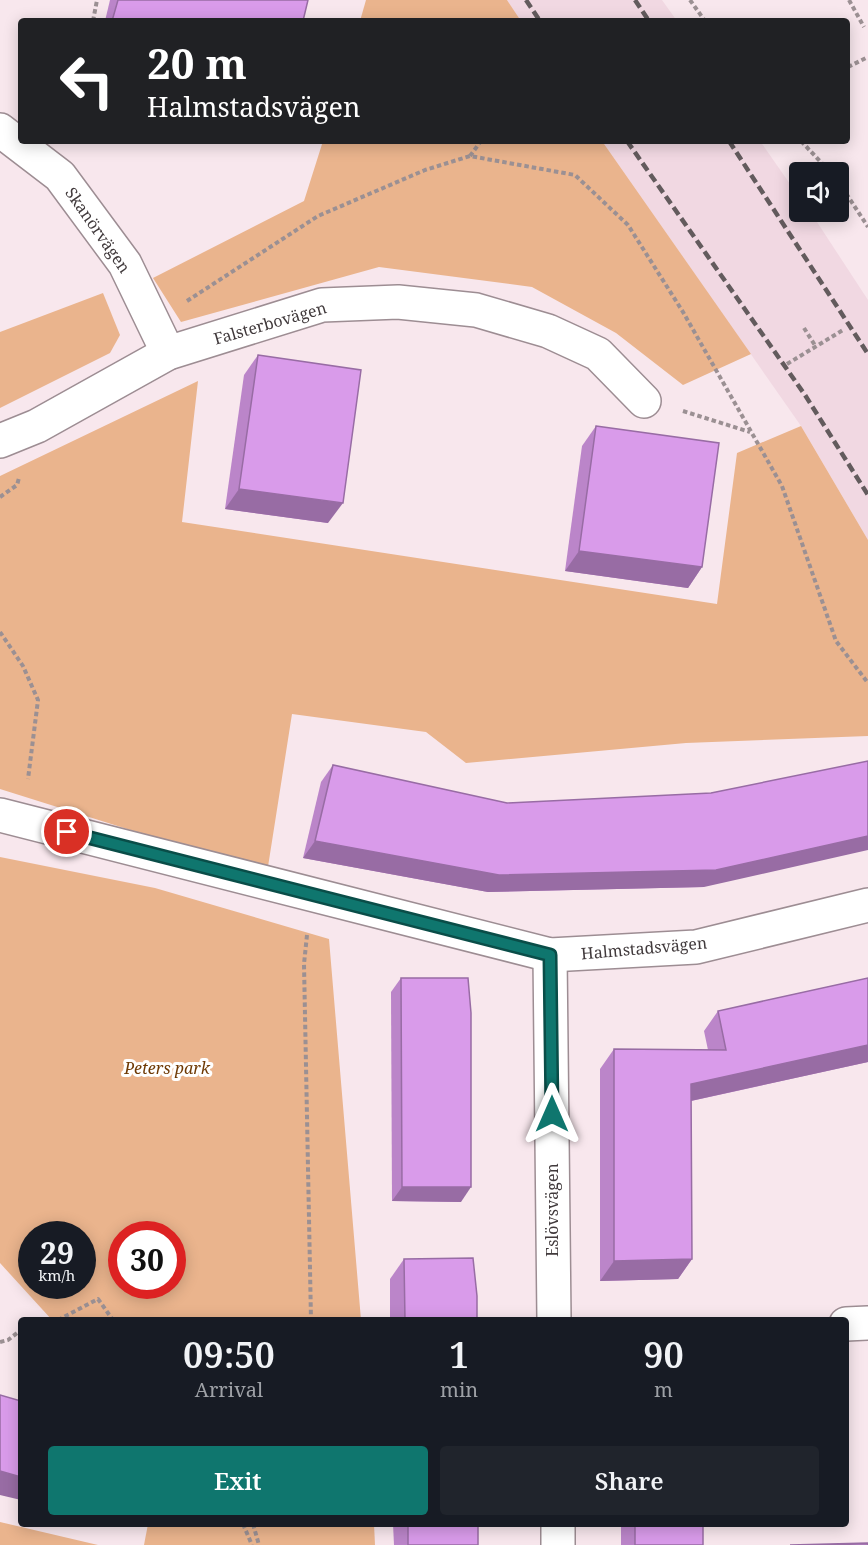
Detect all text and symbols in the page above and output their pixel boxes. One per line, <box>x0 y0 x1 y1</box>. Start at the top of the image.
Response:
text: 20 m <box>147 34 247 91</box>
icon: left <box>48 42 126 120</box>
text: Halmstadsvägen <box>147 88 360 125</box>
map controls <box>789 162 849 222</box>
button: sound <box>789 162 849 222</box>
street label: Skanörvägen <box>60 183 136 277</box>
street label: Falsterbovägen <box>211 296 329 350</box>
pin <box>41 806 92 857</box>
icon: arrive <box>50 815 83 848</box>
street label: Halmstadsvägen <box>580 932 708 964</box>
park label: Peters park <box>123 1057 211 1079</box>
position arrow <box>520 1082 584 1146</box>
street label: Eslövsvägen <box>541 1163 563 1257</box>
speed limit sign: 30 <box>108 1221 186 1299</box>
text: 29 <box>40 1232 74 1273</box>
text: km/h <box>39 1265 75 1285</box>
text: 09:50 <box>183 1330 275 1379</box>
text: 1 <box>449 1330 469 1379</box>
text: 90 <box>643 1330 684 1379</box>
text: Arrival <box>195 1376 263 1403</box>
text: min <box>440 1376 478 1403</box>
text: m <box>654 1376 673 1403</box>
button: Exit <box>48 1446 428 1515</box>
button: Share <box>440 1446 819 1515</box>

